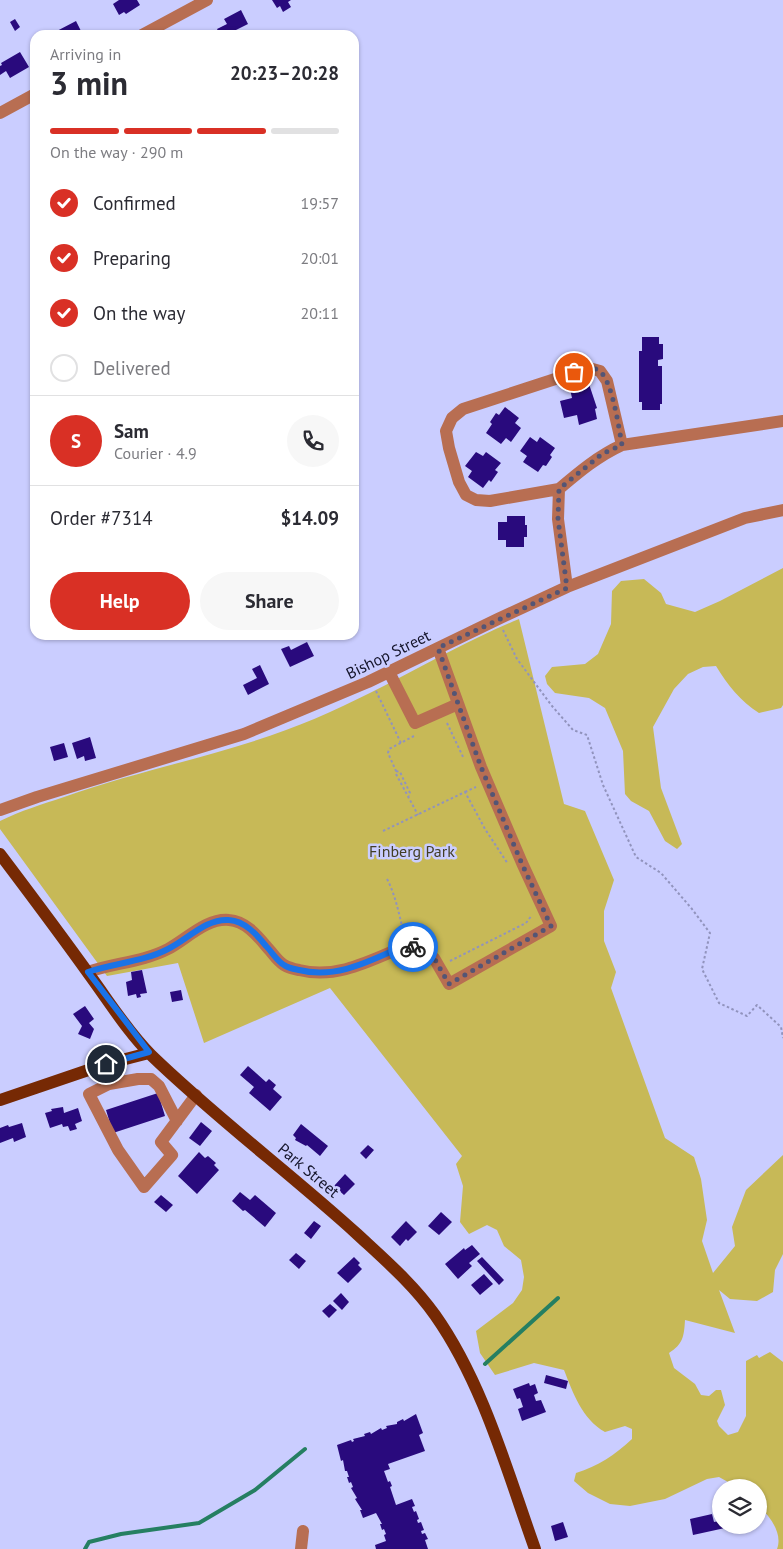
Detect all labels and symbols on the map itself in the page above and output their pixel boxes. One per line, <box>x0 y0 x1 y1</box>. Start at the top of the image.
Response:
pin <box>553 351 595 393</box>
street label: Bishop Street <box>342 625 434 683</box>
park label: Finberg Park <box>369 841 455 861</box>
courier <box>388 922 438 972</box>
pin <box>85 1043 127 1085</box>
street label: Park Street <box>274 1139 344 1202</box>

